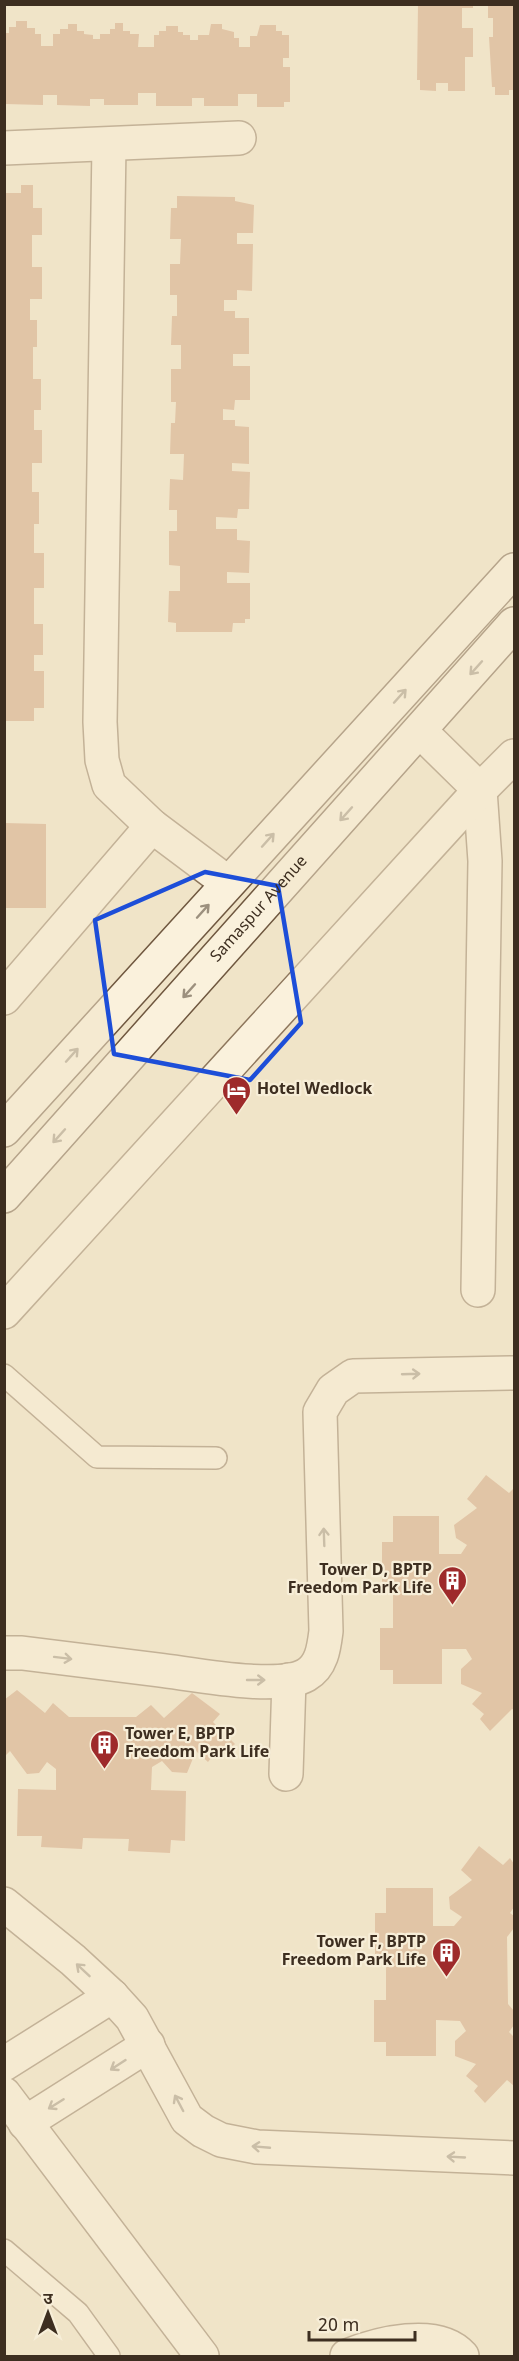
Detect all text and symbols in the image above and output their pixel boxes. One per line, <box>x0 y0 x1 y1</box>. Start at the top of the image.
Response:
one-way arrow <box>469 660 483 675</box>
one-way arrow <box>392 689 406 704</box>
one-way arrow <box>339 806 353 821</box>
one-way arrow <box>261 833 275 848</box>
street label: Samaspur Avenue <box>206 852 313 967</box>
one-way arrow <box>196 904 210 919</box>
one-way arrow <box>182 983 196 998</box>
one-way arrow <box>65 1048 79 1063</box>
hotel icon: Hotel Wedlock <box>220 1074 252 1116</box>
place label: Hotel Wedlock <box>257 1080 373 1101</box>
one-way arrow <box>52 1128 66 1143</box>
one-way arrow <box>401 1368 421 1380</box>
one-way arrow <box>318 1527 330 1547</box>
place label: Tower D, BPTP Freedom Park Life <box>288 1561 432 1600</box>
building icon: Tower D, BPTP Freedom Park Life <box>437 1564 469 1606</box>
one-way arrow <box>52 1653 72 1664</box>
one-way arrow <box>246 1674 266 1686</box>
place label: Tower E, BPTP Freedom Park Life <box>125 1725 269 1764</box>
building icon: Tower E, BPTP Freedom Park Life <box>88 1728 120 1770</box>
place label: Tower F, BPTP Freedom Park Life <box>282 1933 426 1972</box>
building icon: Tower F, BPTP Freedom Park Life <box>431 1936 463 1978</box>
one-way arrow <box>76 1962 91 1977</box>
one-way arrow <box>110 2059 127 2071</box>
one-way arrow <box>173 2094 184 2112</box>
one-way arrow <box>48 2098 65 2110</box>
one-way arrow <box>252 2141 272 2152</box>
one-way arrow <box>447 2151 467 2162</box>
north arrow <box>18 2283 78 2343</box>
text: उ <box>43 2290 53 2311</box>
scale bar <box>309 2304 416 2342</box>
text: 20 m <box>318 2315 359 2338</box>

